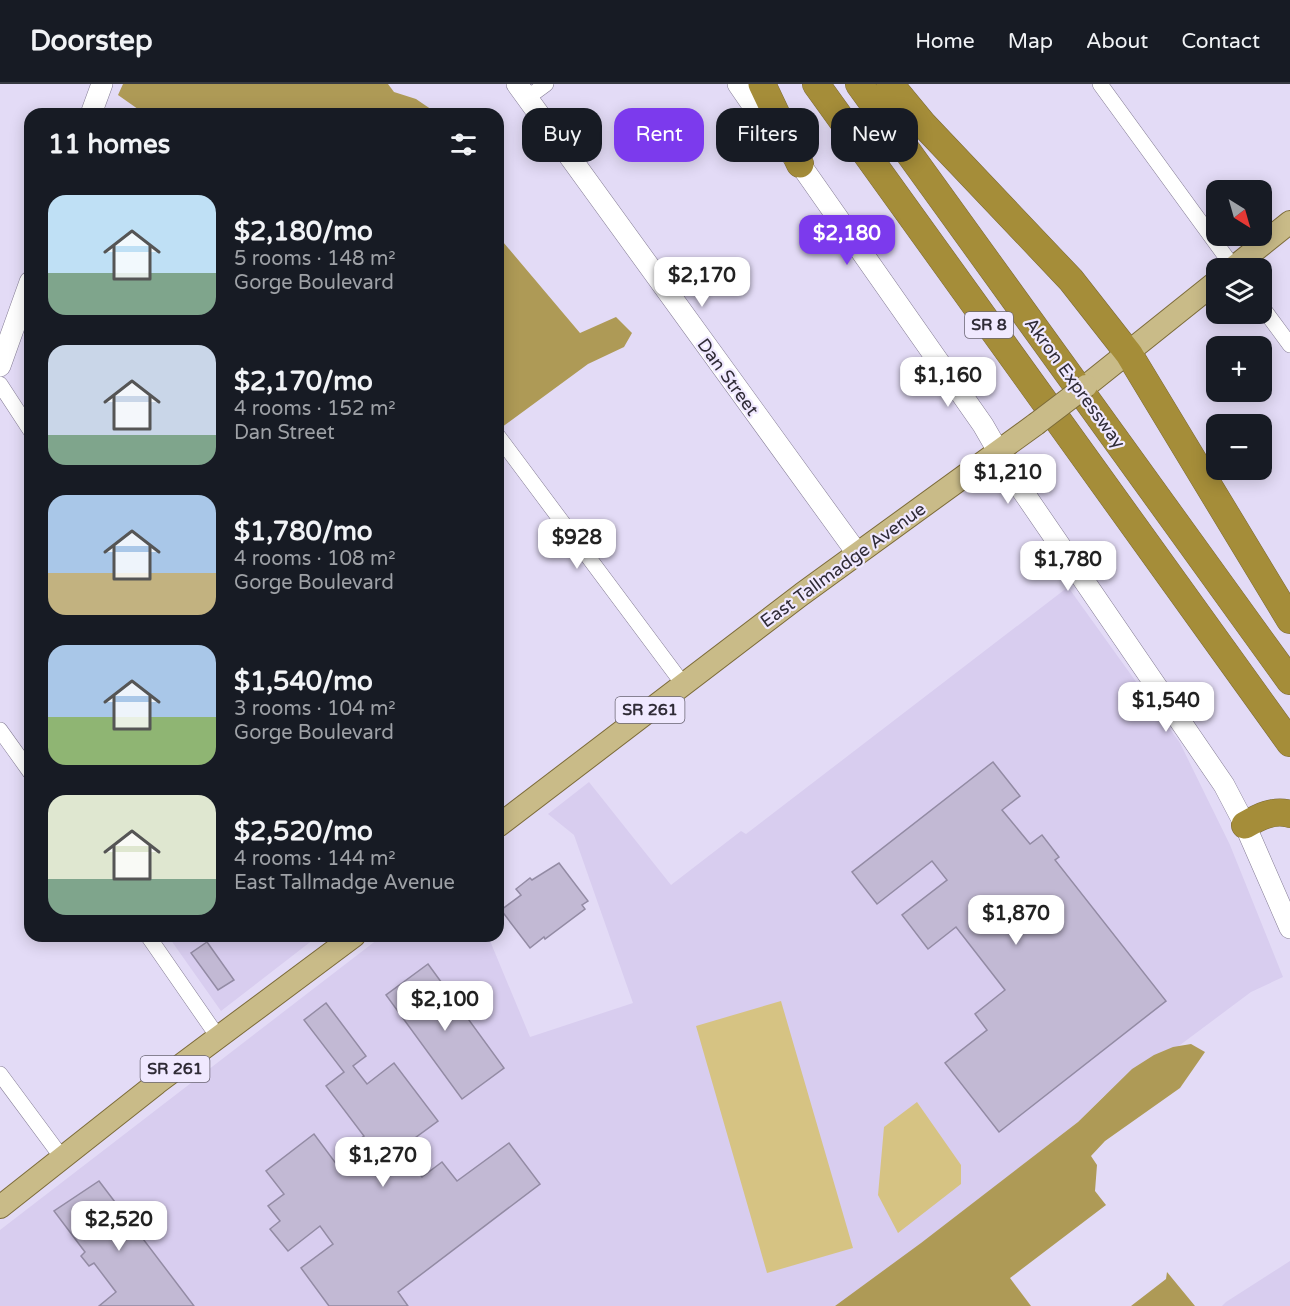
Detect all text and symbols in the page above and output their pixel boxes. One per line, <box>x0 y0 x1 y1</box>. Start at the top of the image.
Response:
text: Doorstep <box>30 24 153 58</box>
text: Home <box>915 29 975 54</box>
text: Map <box>1008 29 1053 54</box>
text: About <box>1086 29 1148 54</box>
text: Contact <box>1181 29 1260 54</box>
chip: Buy <box>522 108 602 162</box>
chip: Rent <box>614 108 704 162</box>
chip: Filters <box>716 108 819 162</box>
chip: New <box>831 108 918 162</box>
icon: filters <box>447 128 480 161</box>
text: 11 homes <box>48 129 170 160</box>
north arrow <box>1206 180 1272 246</box>
map controls <box>1206 180 1272 480</box>
pin: $2,180 <box>798 215 896 266</box>
text: $2,180/mo <box>234 216 373 247</box>
icon: home <box>96 219 168 291</box>
text: $2,180 <box>813 222 881 246</box>
text: 5 rooms · 148 m² <box>234 247 396 271</box>
pin: $2,170 <box>653 257 751 308</box>
button: layers <box>1206 258 1272 324</box>
text: $2,170 <box>668 264 736 288</box>
text: Gorge Boulevard <box>234 271 394 295</box>
road number: SR 8 <box>965 312 1013 338</box>
street label: Akron Expressway <box>1020 313 1130 453</box>
street label: Dan Street <box>692 334 764 420</box>
button: + <box>1206 336 1272 402</box>
pin: $1,160 <box>899 357 997 408</box>
text: $1,160 <box>914 364 982 388</box>
text: $2,170/mo <box>234 366 373 397</box>
icon: home <box>96 369 168 441</box>
text: 4 rooms · 152 m² <box>234 397 396 421</box>
button: − <box>1206 414 1272 480</box>
text: Dan Street <box>234 421 335 445</box>
pin: $1,210 <box>959 454 1057 505</box>
text: $1,210 <box>974 461 1042 485</box>
street label: East Tallmadge Avenue <box>756 498 930 632</box>
text: $1,780/mo <box>234 516 373 547</box>
icon: home <box>96 519 168 591</box>
pin: $928 <box>541 519 613 570</box>
text: $928 <box>552 526 602 550</box>
pin: $1,780 <box>1019 541 1117 592</box>
text: 4 rooms · 108 m² <box>234 547 396 571</box>
text: $1,780 <box>1034 548 1102 572</box>
text: Gorge Boulevard <box>234 571 394 595</box>
text: $1,540/mo <box>234 666 373 697</box>
icon: home <box>96 669 168 741</box>
pin: $1,540 <box>1117 682 1215 733</box>
text: $1,540 <box>1132 689 1200 713</box>
text: 3 rooms · 104 m² <box>234 697 396 721</box>
road number: SR 261 <box>616 697 684 723</box>
text: Gorge Boulevard <box>234 721 394 745</box>
text: $2,520/mo <box>234 816 373 847</box>
icon: home <box>96 819 168 891</box>
text: 4 rooms · 144 m² <box>234 847 396 871</box>
text: East Tallmadge Avenue <box>234 871 455 895</box>
pin: $1,870 <box>967 895 1065 946</box>
text: $1,870 <box>982 902 1050 926</box>
pin: $2,100 <box>396 981 494 1032</box>
text: $2,100 <box>411 988 479 1012</box>
road number: SR 261 <box>140 1056 210 1082</box>
pin: $1,270 <box>334 1137 432 1188</box>
text: $1,270 <box>349 1144 417 1168</box>
pin: $2,520 <box>70 1201 168 1252</box>
text: $2,520 <box>85 1208 153 1232</box>

